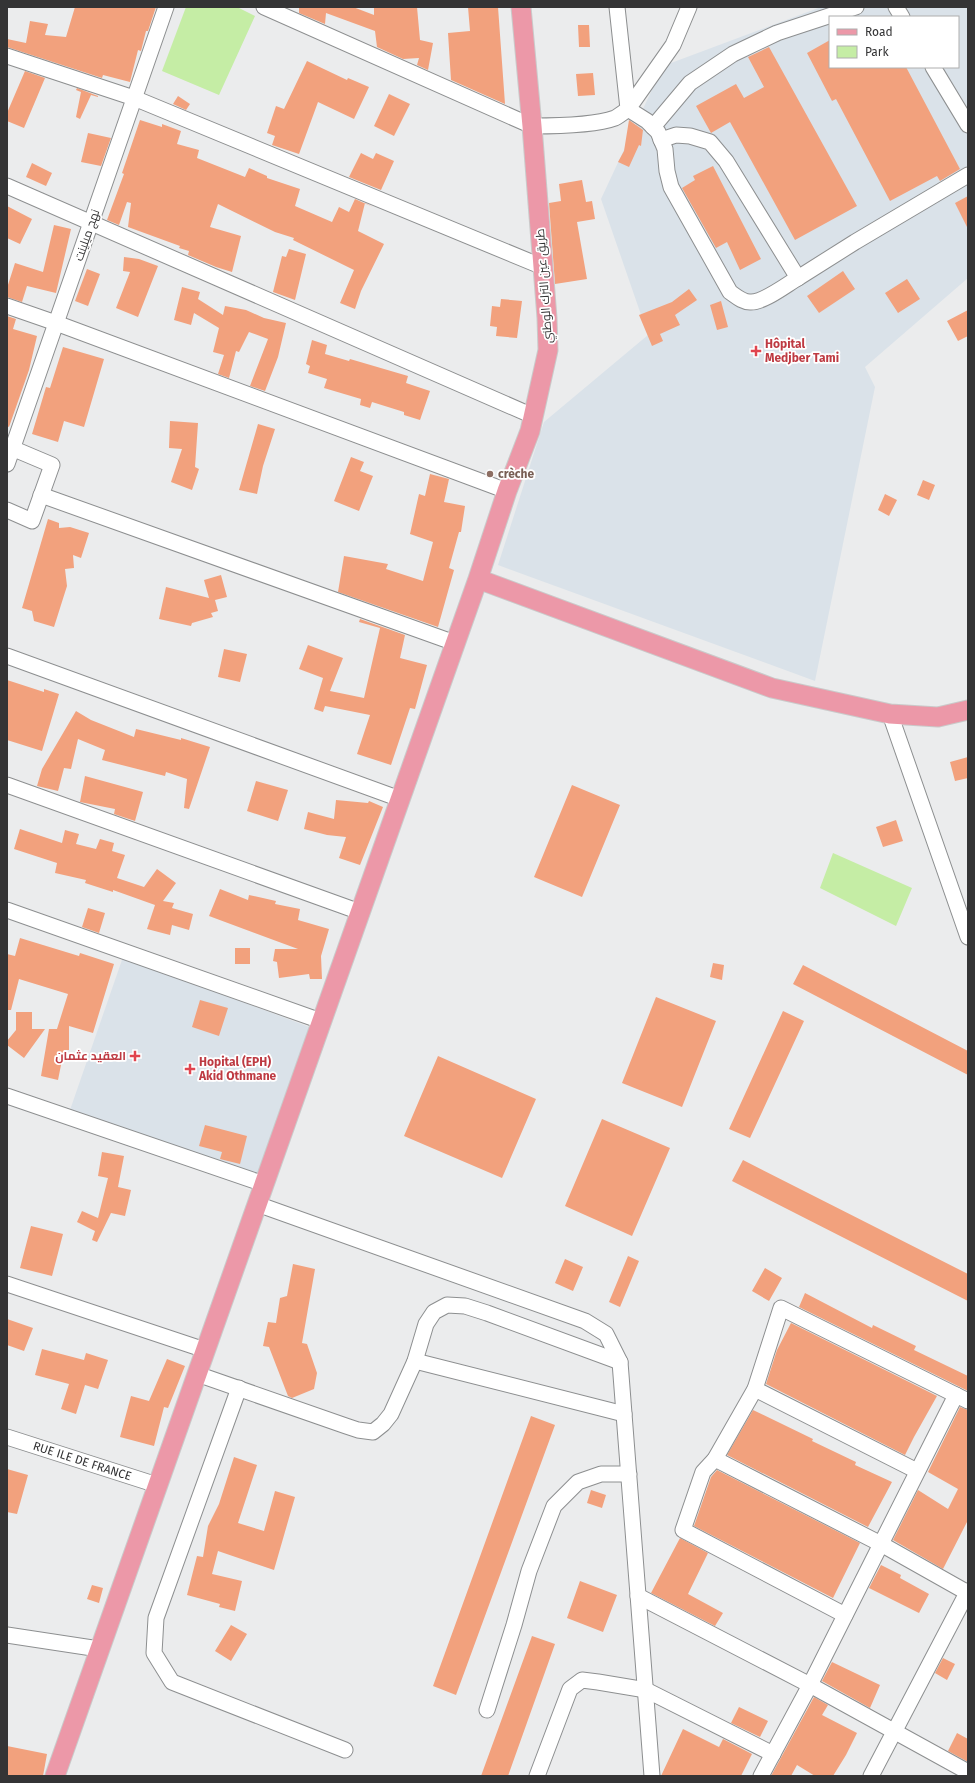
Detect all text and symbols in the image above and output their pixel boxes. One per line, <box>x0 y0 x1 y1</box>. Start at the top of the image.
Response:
legend <box>829 16 959 68</box>
text: Road <box>865 25 893 39</box>
text: Park <box>865 45 889 59</box>
street label: نهج ميلينت <box>72 207 103 263</box>
street label: طريق عين الترك الوطني <box>533 228 558 344</box>
place label: Hôpital Medjber Tami <box>765 337 839 365</box>
marker: Hôpital Medjber Tami <box>750 345 762 357</box>
place label: crèche <box>498 467 534 481</box>
marker: crèche <box>485 469 495 479</box>
place label: العقيد عثمان <box>55 1049 126 1064</box>
marker: العقيد عثمان <box>129 1050 141 1062</box>
place label: Hopital (EPH) Akid Othmane <box>198 1055 277 1083</box>
marker: Hopital (EPH) Akid Othmane <box>184 1063 196 1075</box>
street label: RUE ILE DE FRANCE <box>31 1439 133 1483</box>

